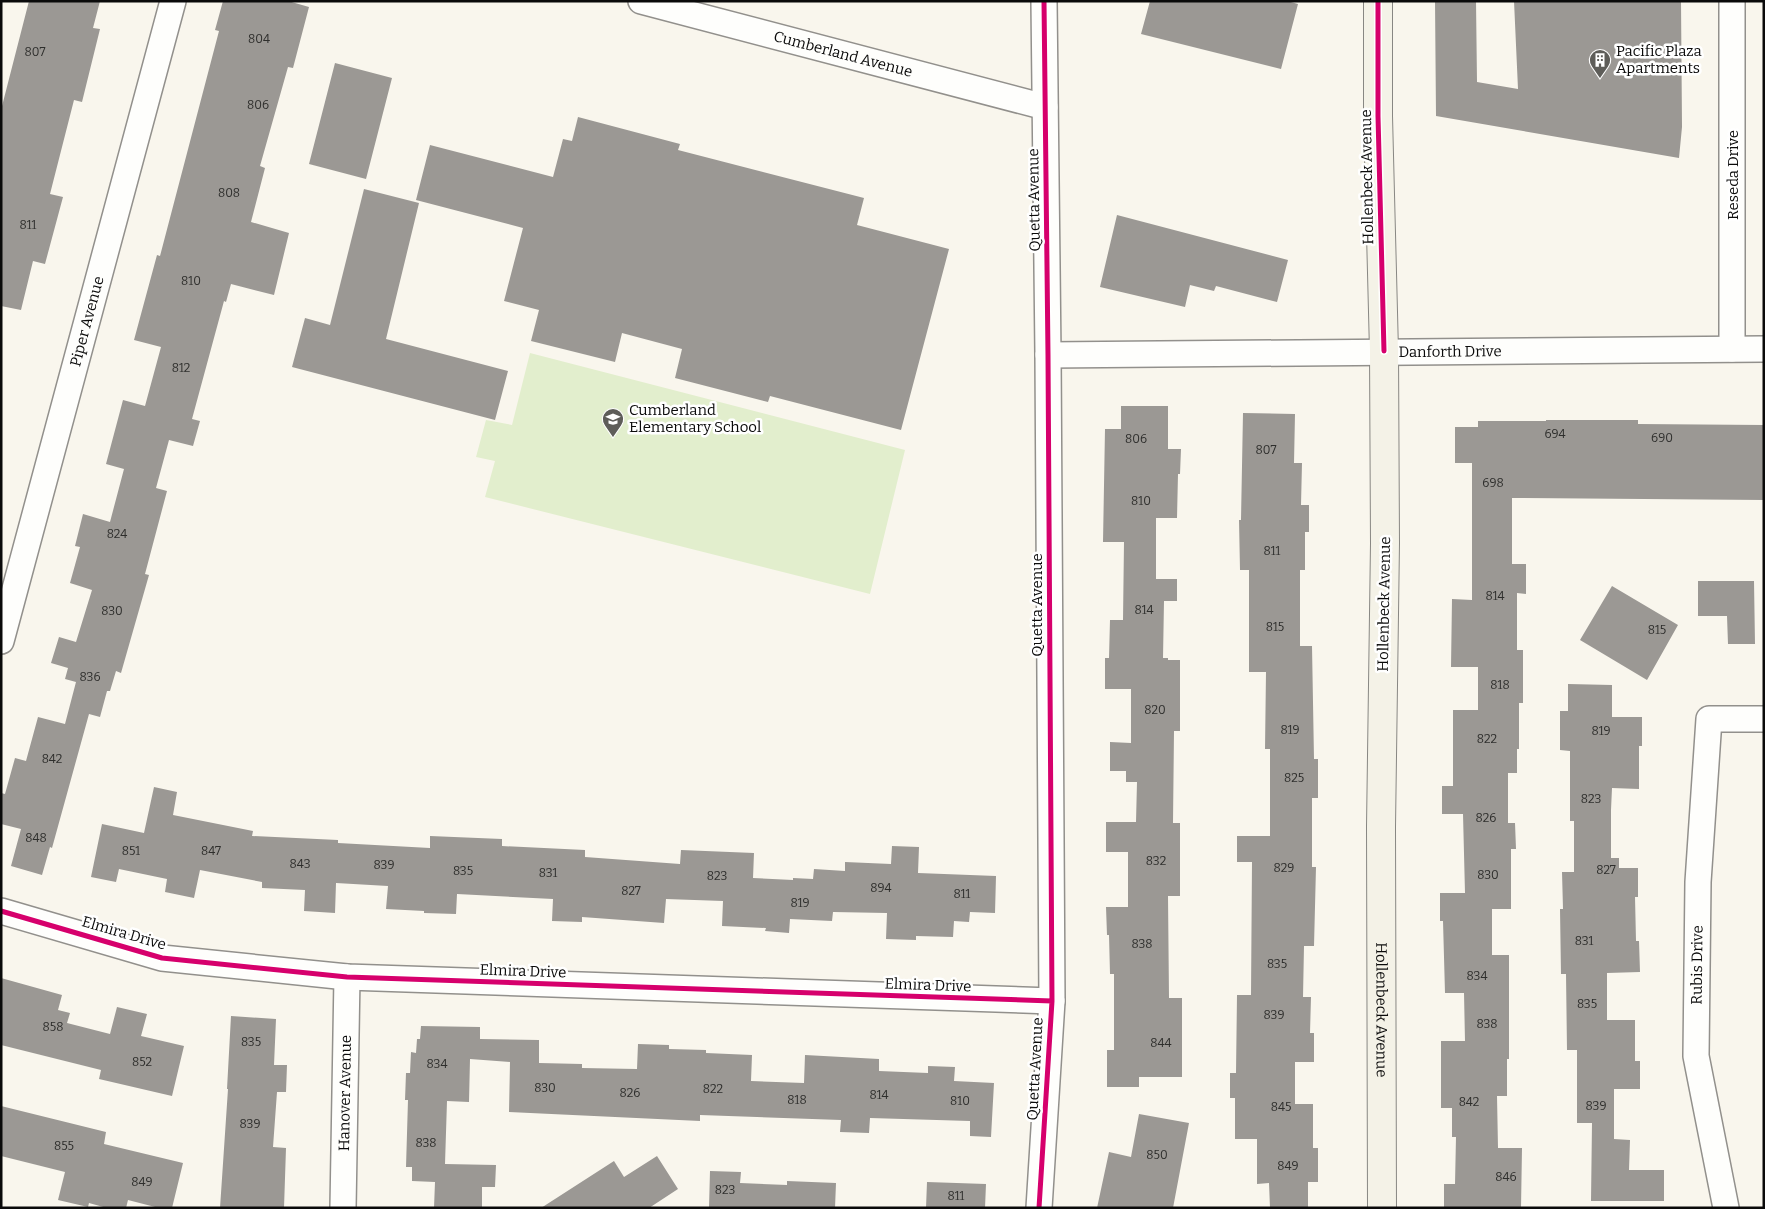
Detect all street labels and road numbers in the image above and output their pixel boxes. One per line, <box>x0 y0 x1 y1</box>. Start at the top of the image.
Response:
street label: Cumberland Avenue <box>772 27 914 81</box>
street label: Hollenbeck Avenue <box>1357 109 1377 245</box>
street label: Reseda Drive <box>1724 130 1742 220</box>
street label: Quetta Avenue <box>1024 148 1044 252</box>
street label: Piper Avenue <box>66 274 108 369</box>
street label: Danforth Drive <box>1398 342 1502 361</box>
street label: Hollenbeck Avenue <box>1374 536 1394 672</box>
street label: Quetta Avenue <box>1028 553 1046 657</box>
street label: Elmira Drive <box>80 912 168 954</box>
street label: Rubis Drive <box>1688 925 1707 1005</box>
street label: Hollenbeck Avenue <box>1372 942 1391 1078</box>
street label: Elmira Drive <box>479 960 567 982</box>
street label: Elmira Drive <box>884 974 972 996</box>
street label: Quetta Avenue <box>1023 1017 1047 1121</box>
street label: Hanover Avenue <box>335 1035 355 1151</box>

